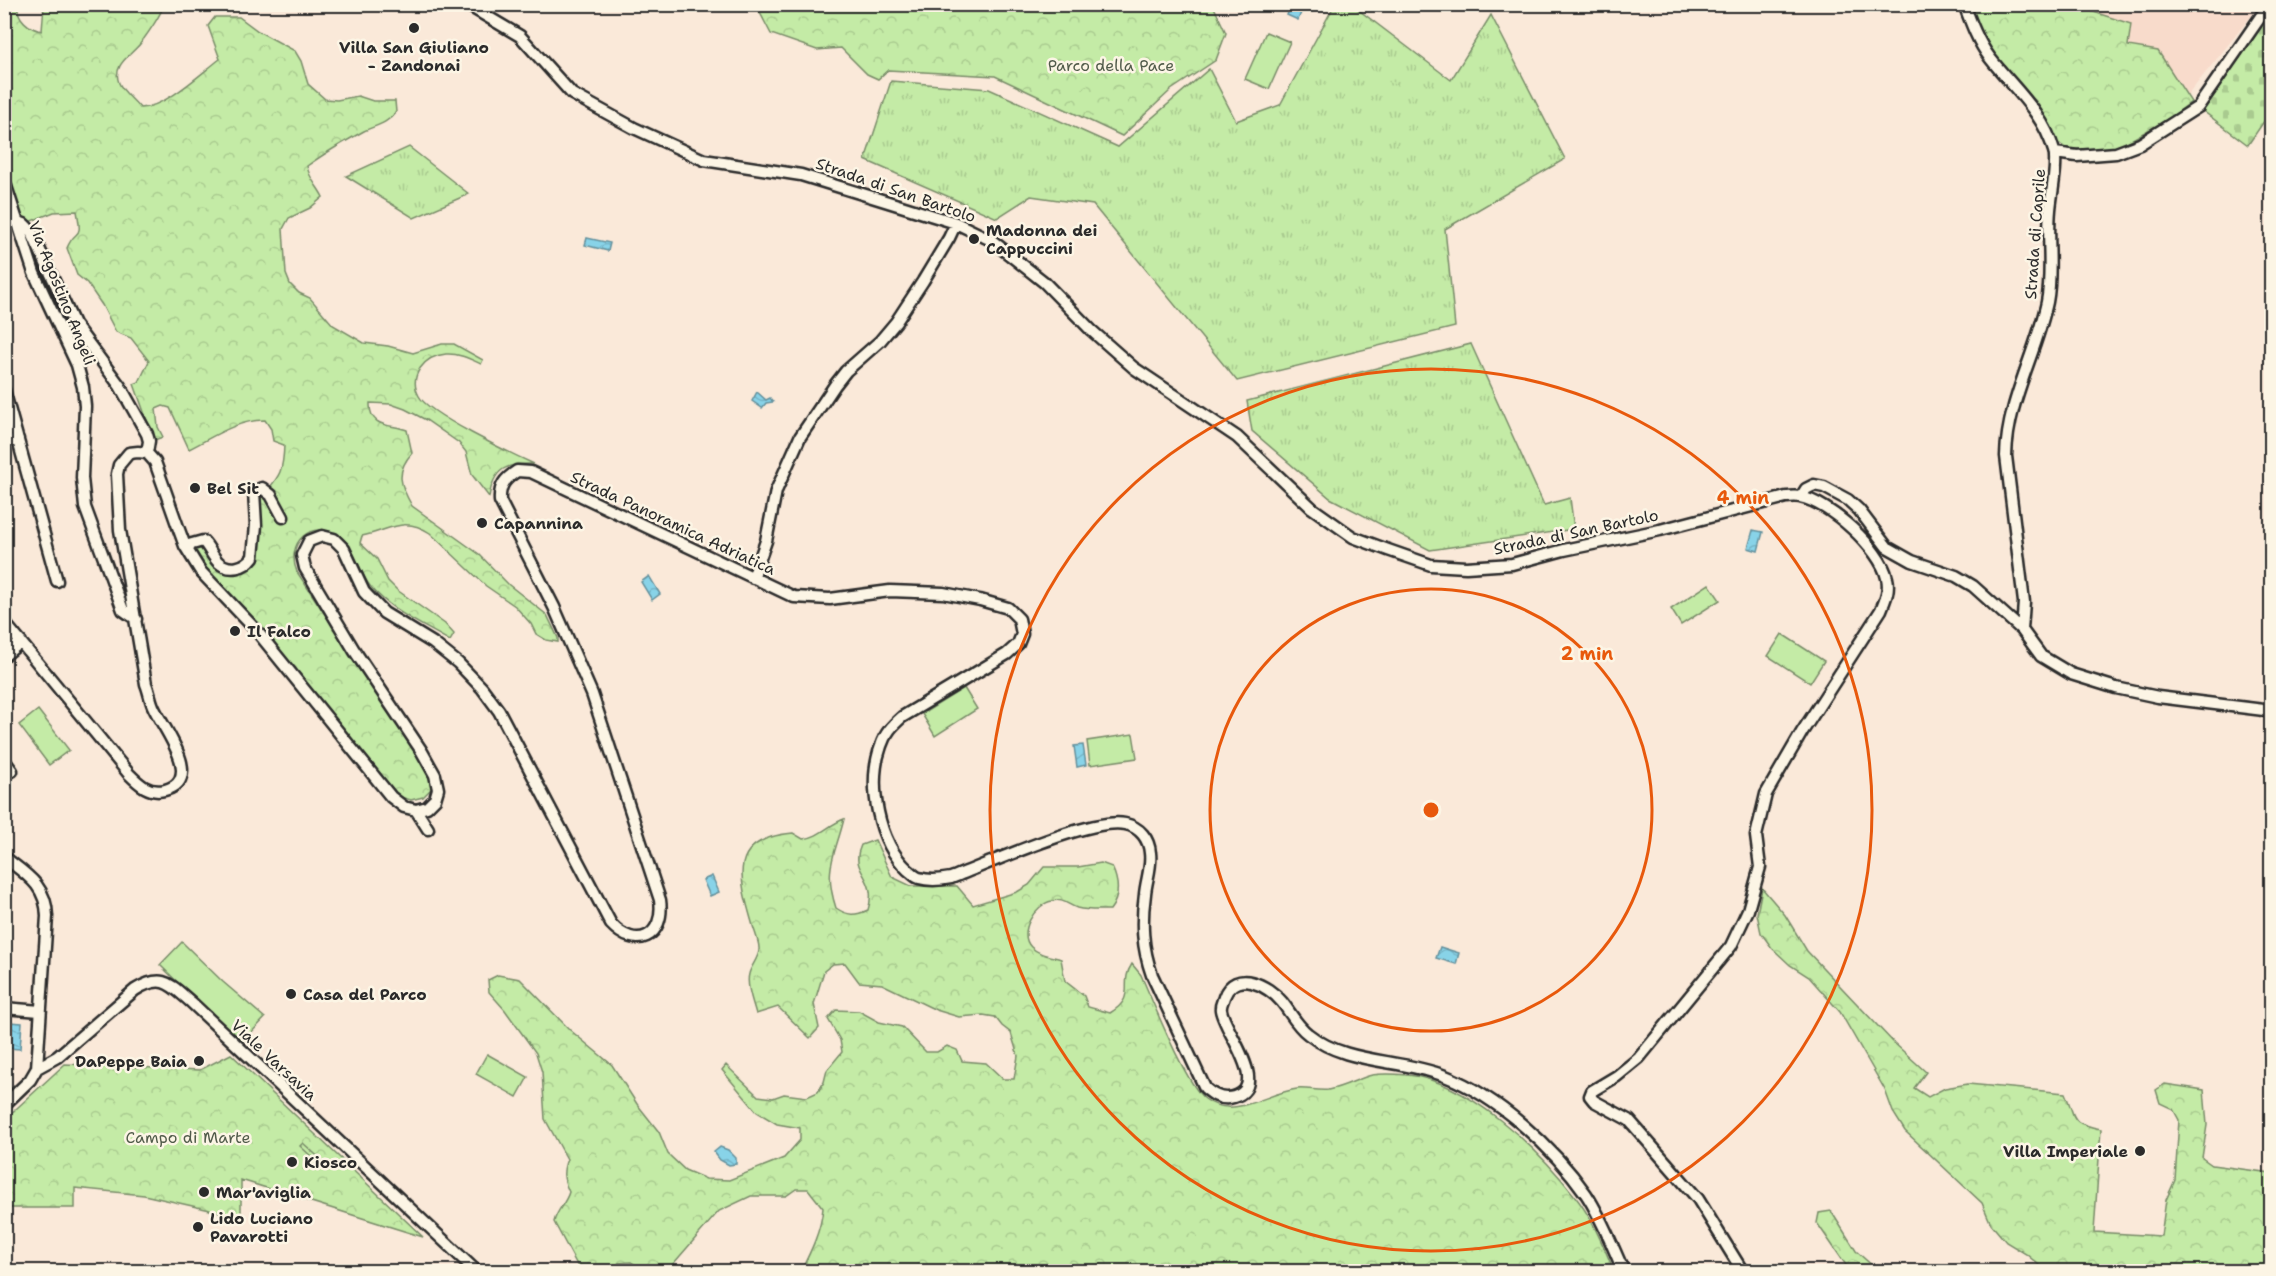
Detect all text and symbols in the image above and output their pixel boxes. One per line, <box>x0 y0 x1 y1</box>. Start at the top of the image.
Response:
marker: Villa San Giuliano - Zandonai <box>407 21 421 35</box>
place label: Villa San Giuliano - Zandonai <box>339 37 489 76</box>
park label: Parco della Pace <box>1048 55 1174 76</box>
street label: Strada di San Bartolo <box>813 153 979 227</box>
street label: Strada di Caprile <box>2020 168 2050 300</box>
street label: Via Agostino Angeli <box>23 218 101 368</box>
place label: Madonna dei Cappuccini <box>986 220 1097 259</box>
marker: Madonna dei Cappuccini <box>967 232 981 246</box>
street label: Strada Panoramica Adriatica <box>567 466 779 580</box>
place label: Bel Sit <box>207 478 259 499</box>
marker: Bel Sit <box>188 481 202 495</box>
text: 4 min <box>1717 486 1769 510</box>
street label: Strada di San Bartolo <box>1492 504 1660 560</box>
place label: Capannina <box>494 513 583 534</box>
marker: Capannina <box>475 516 489 530</box>
place label: Il Falco <box>247 621 311 642</box>
marker: Il Falco <box>228 624 242 638</box>
text: 2 min <box>1561 642 1613 666</box>
centre of rings <box>1421 800 1441 820</box>
place label: Casa del Parco <box>303 984 427 1005</box>
marker: Casa del Parco <box>284 987 298 1001</box>
street label: Viale Varsavia <box>227 1015 321 1105</box>
place label: DaPeppe Baia <box>75 1051 187 1072</box>
marker: DaPeppe Baia <box>192 1054 206 1068</box>
park label: Campo di Marte <box>125 1127 251 1148</box>
place label: Villa Imperiale <box>2003 1141 2128 1162</box>
marker: Villa Imperiale <box>2133 1144 2147 1158</box>
place label: Kiosco <box>304 1152 357 1173</box>
marker: Kiosco <box>285 1155 299 1169</box>
place label: Mar'aviglia <box>216 1182 311 1203</box>
marker: Mar'aviglia <box>197 1185 211 1199</box>
place label: Lido Luciano Pavarotti <box>210 1208 313 1247</box>
marker: Lido Luciano Pavarotti <box>191 1220 205 1234</box>

